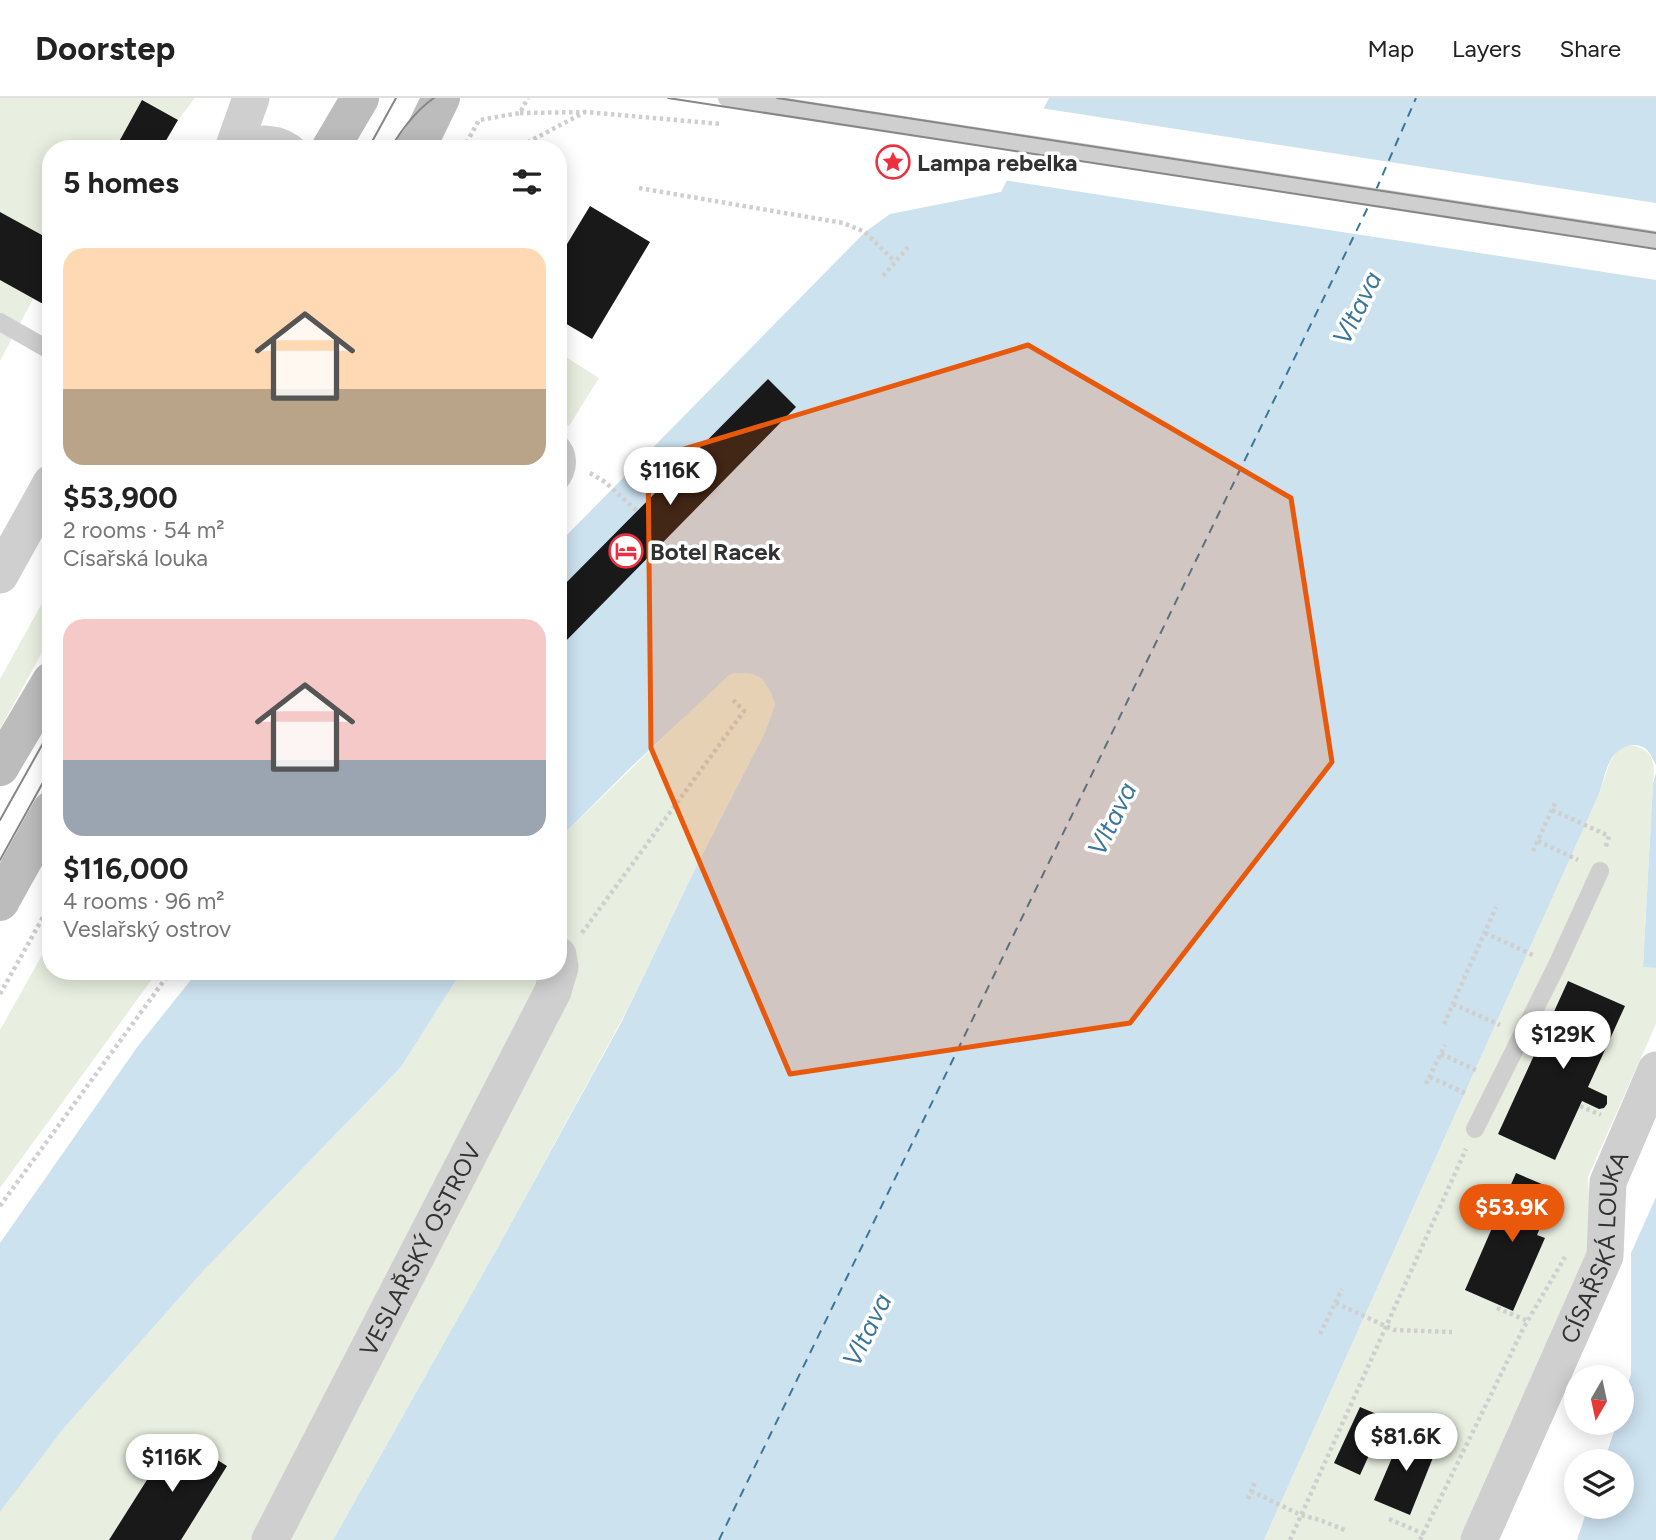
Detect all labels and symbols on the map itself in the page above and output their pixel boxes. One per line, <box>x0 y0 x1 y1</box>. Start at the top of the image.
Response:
place icon: Lampa rebelka <box>874 143 912 181</box>
place label: Lampa rebelka <box>917 148 1078 177</box>
water label: Vltava <box>1326 266 1388 350</box>
pin: $116K <box>621 448 719 507</box>
hotel icon: Botel Racek <box>607 532 645 570</box>
place label: Botel Racek <box>650 537 781 566</box>
water label: Vltava <box>1081 777 1143 861</box>
pin: $129K <box>1514 1012 1612 1071</box>
street label: VESLAŘSKÝ OSTROV <box>353 1138 487 1361</box>
street label: CÍSAŘSKÁ LOUKA <box>1554 1146 1634 1348</box>
pin: $53.9K <box>1455 1184 1569 1244</box>
water label: Vltava <box>836 1288 898 1372</box>
north arrow <box>1564 1365 1634 1435</box>
pin: $81.6K <box>1349 1414 1463 1473</box>
pin: $116K <box>123 1434 221 1494</box>

